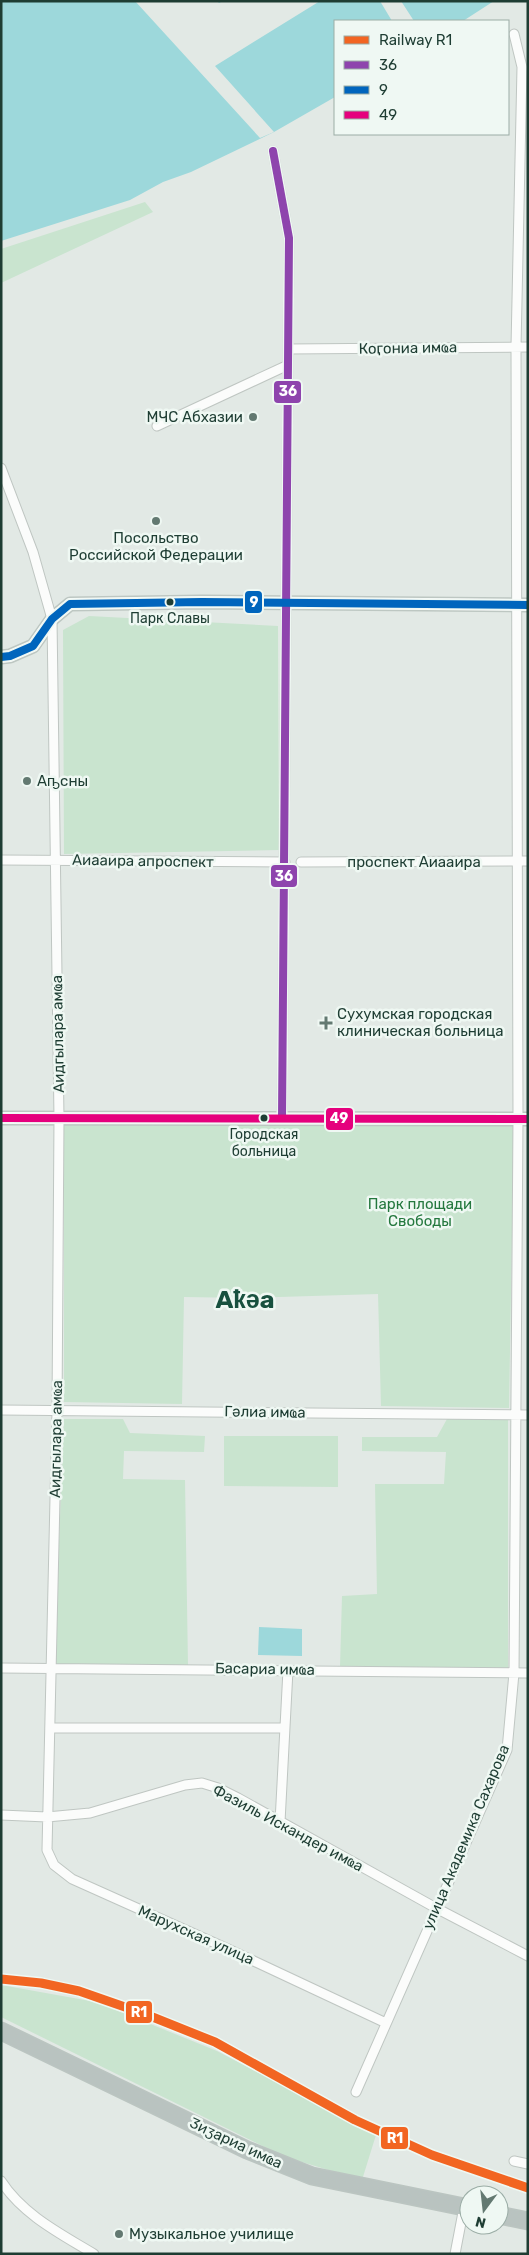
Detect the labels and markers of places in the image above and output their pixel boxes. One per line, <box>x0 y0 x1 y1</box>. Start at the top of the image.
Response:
place label: МЧС Абхазии <box>147 408 243 426</box>
marker: МЧС Абхазии <box>247 411 259 423</box>
marker: Посольство Российской Федерации <box>150 515 162 527</box>
place label: Посольство Российской Федерации <box>69 529 243 564</box>
marker: Парк Славы <box>165 597 175 607</box>
place label: Парк Славы <box>130 610 210 627</box>
place label: Аҧсны <box>37 772 88 790</box>
marker: Аҧсны <box>21 775 33 787</box>
place label: Сухумская городская клиническая больница <box>337 1005 503 1040</box>
marker: Сухумская городская клиническая больница <box>319 1016 333 1030</box>
marker: Городская больница <box>259 1113 269 1123</box>
place label: Городская больница <box>230 1126 299 1160</box>
place label: Музыкальное училище <box>129 2225 294 2243</box>
marker: Музыкальное училище <box>113 2228 125 2240</box>

